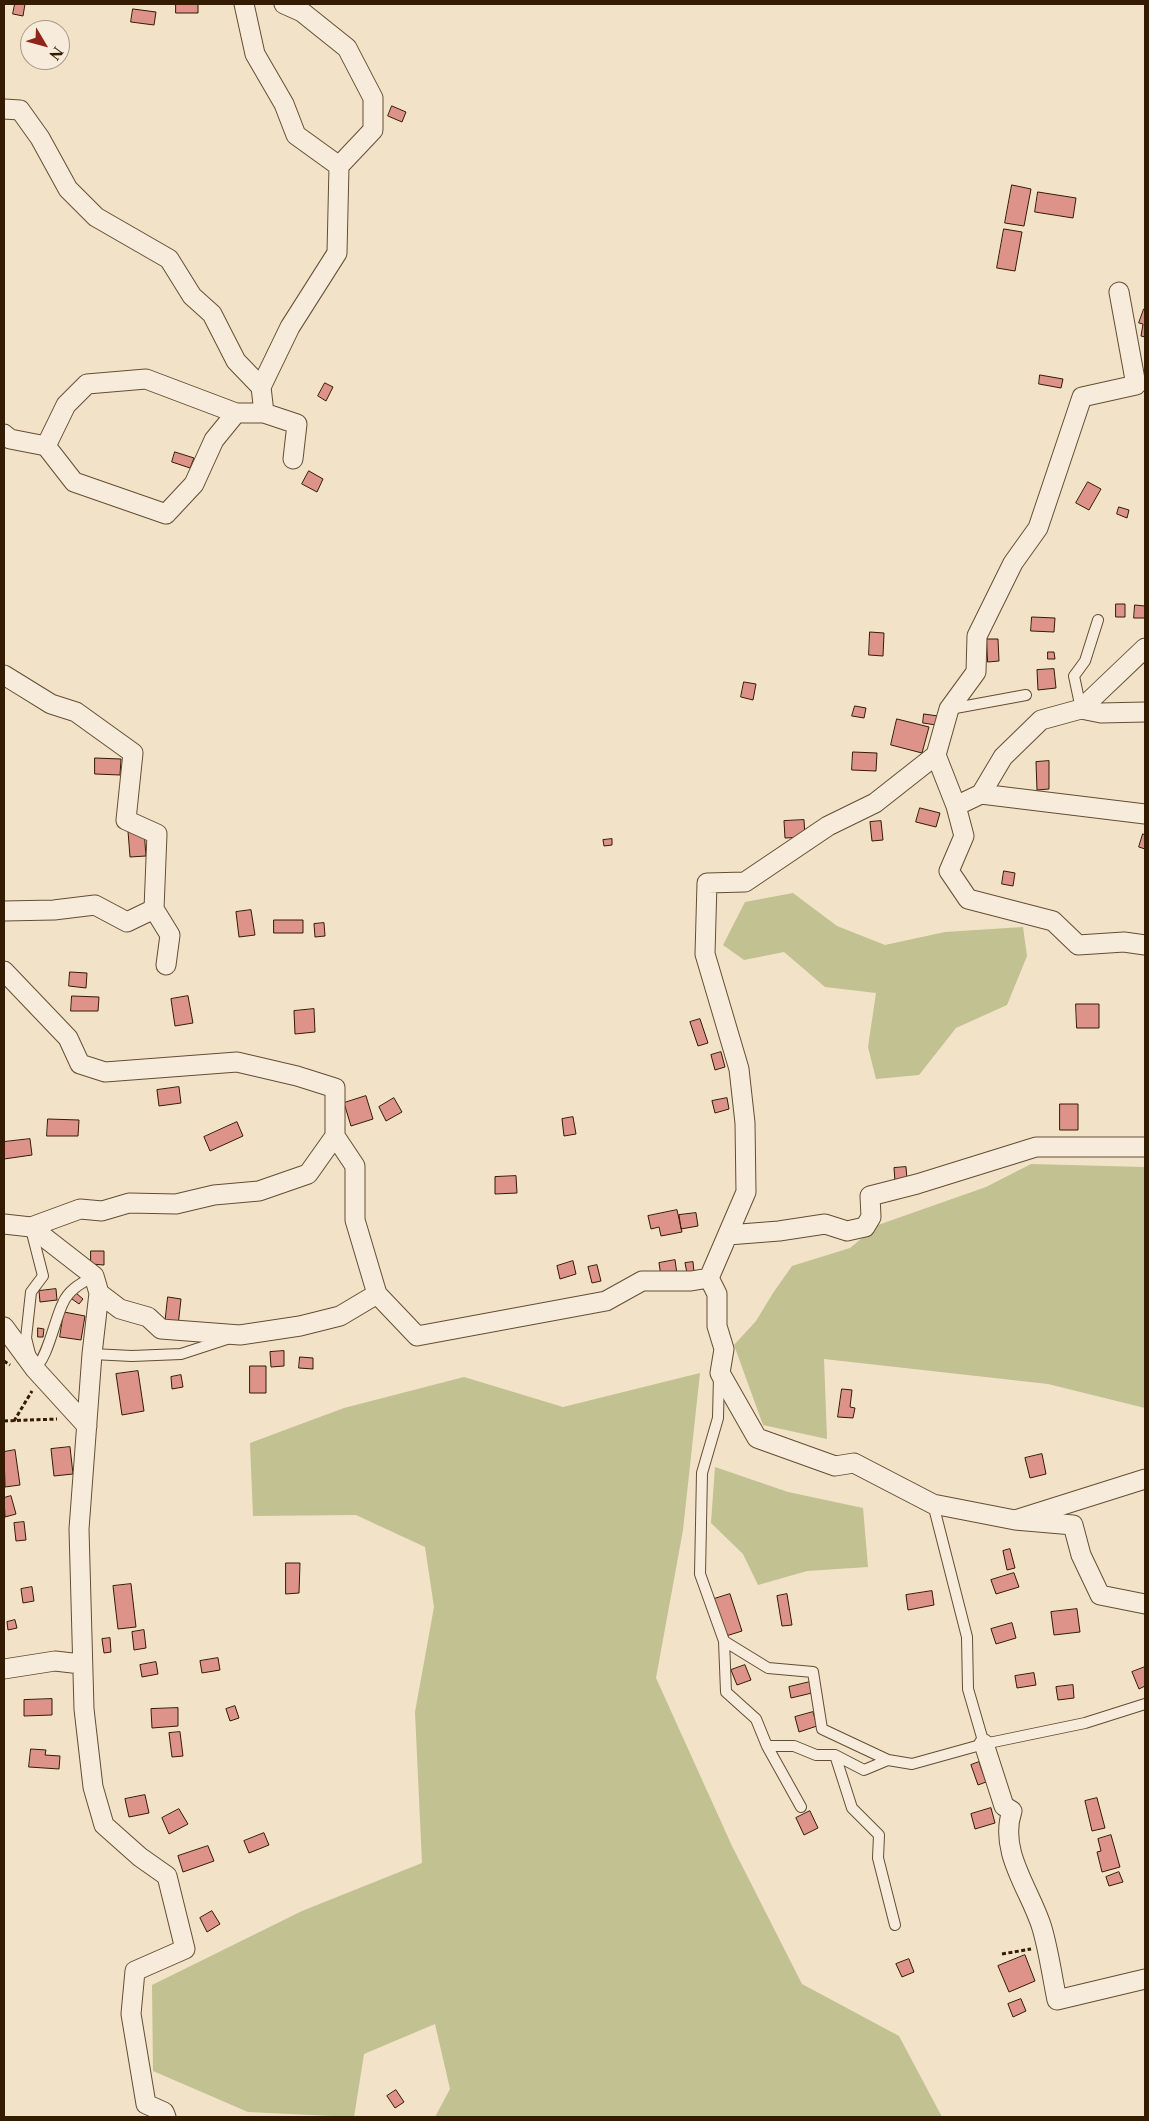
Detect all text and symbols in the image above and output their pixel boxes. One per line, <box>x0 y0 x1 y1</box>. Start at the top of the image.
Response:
north arrow <box>20 20 70 70</box>
text: N <box>45 43 67 64</box>

